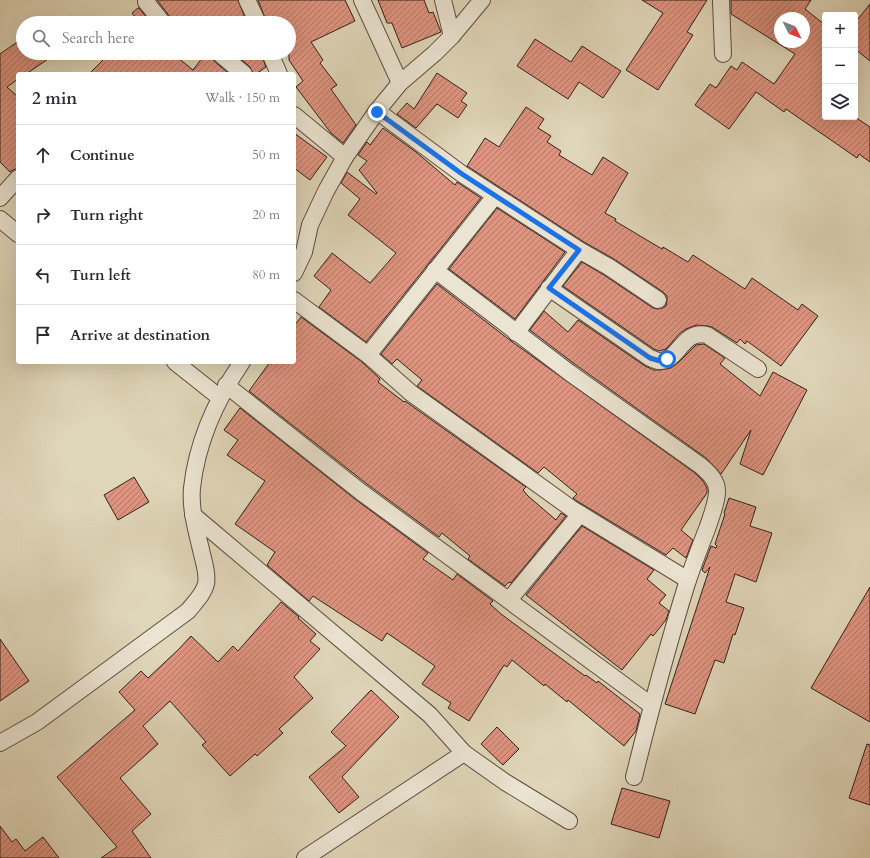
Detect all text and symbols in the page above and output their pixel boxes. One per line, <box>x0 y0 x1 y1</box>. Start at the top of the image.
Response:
north arrow <box>774 12 810 48</box>
map controls <box>822 12 858 120</box>
button: + <box>822 12 858 48</box>
search box <box>16 16 296 60</box>
icon: search <box>30 27 52 49</box>
text: Search here <box>62 28 135 48</box>
button: − <box>822 48 858 84</box>
button: layers <box>822 84 858 120</box>
text: 2 min <box>32 87 77 110</box>
text: Walk · 150 m <box>205 89 280 107</box>
route end <box>368 103 386 121</box>
icon: ahead <box>32 144 54 166</box>
text: Continue <box>70 145 135 165</box>
text: 50 m <box>252 146 280 164</box>
icon: right <box>32 204 54 226</box>
text: Turn right <box>70 205 143 225</box>
text: 20 m <box>252 206 280 224</box>
icon: left <box>32 264 54 286</box>
text: Turn left <box>70 265 131 285</box>
text: 80 m <box>252 266 280 284</box>
icon: arrive <box>32 324 54 346</box>
text: Arrive at destination <box>70 325 210 345</box>
route start <box>658 350 676 368</box>

